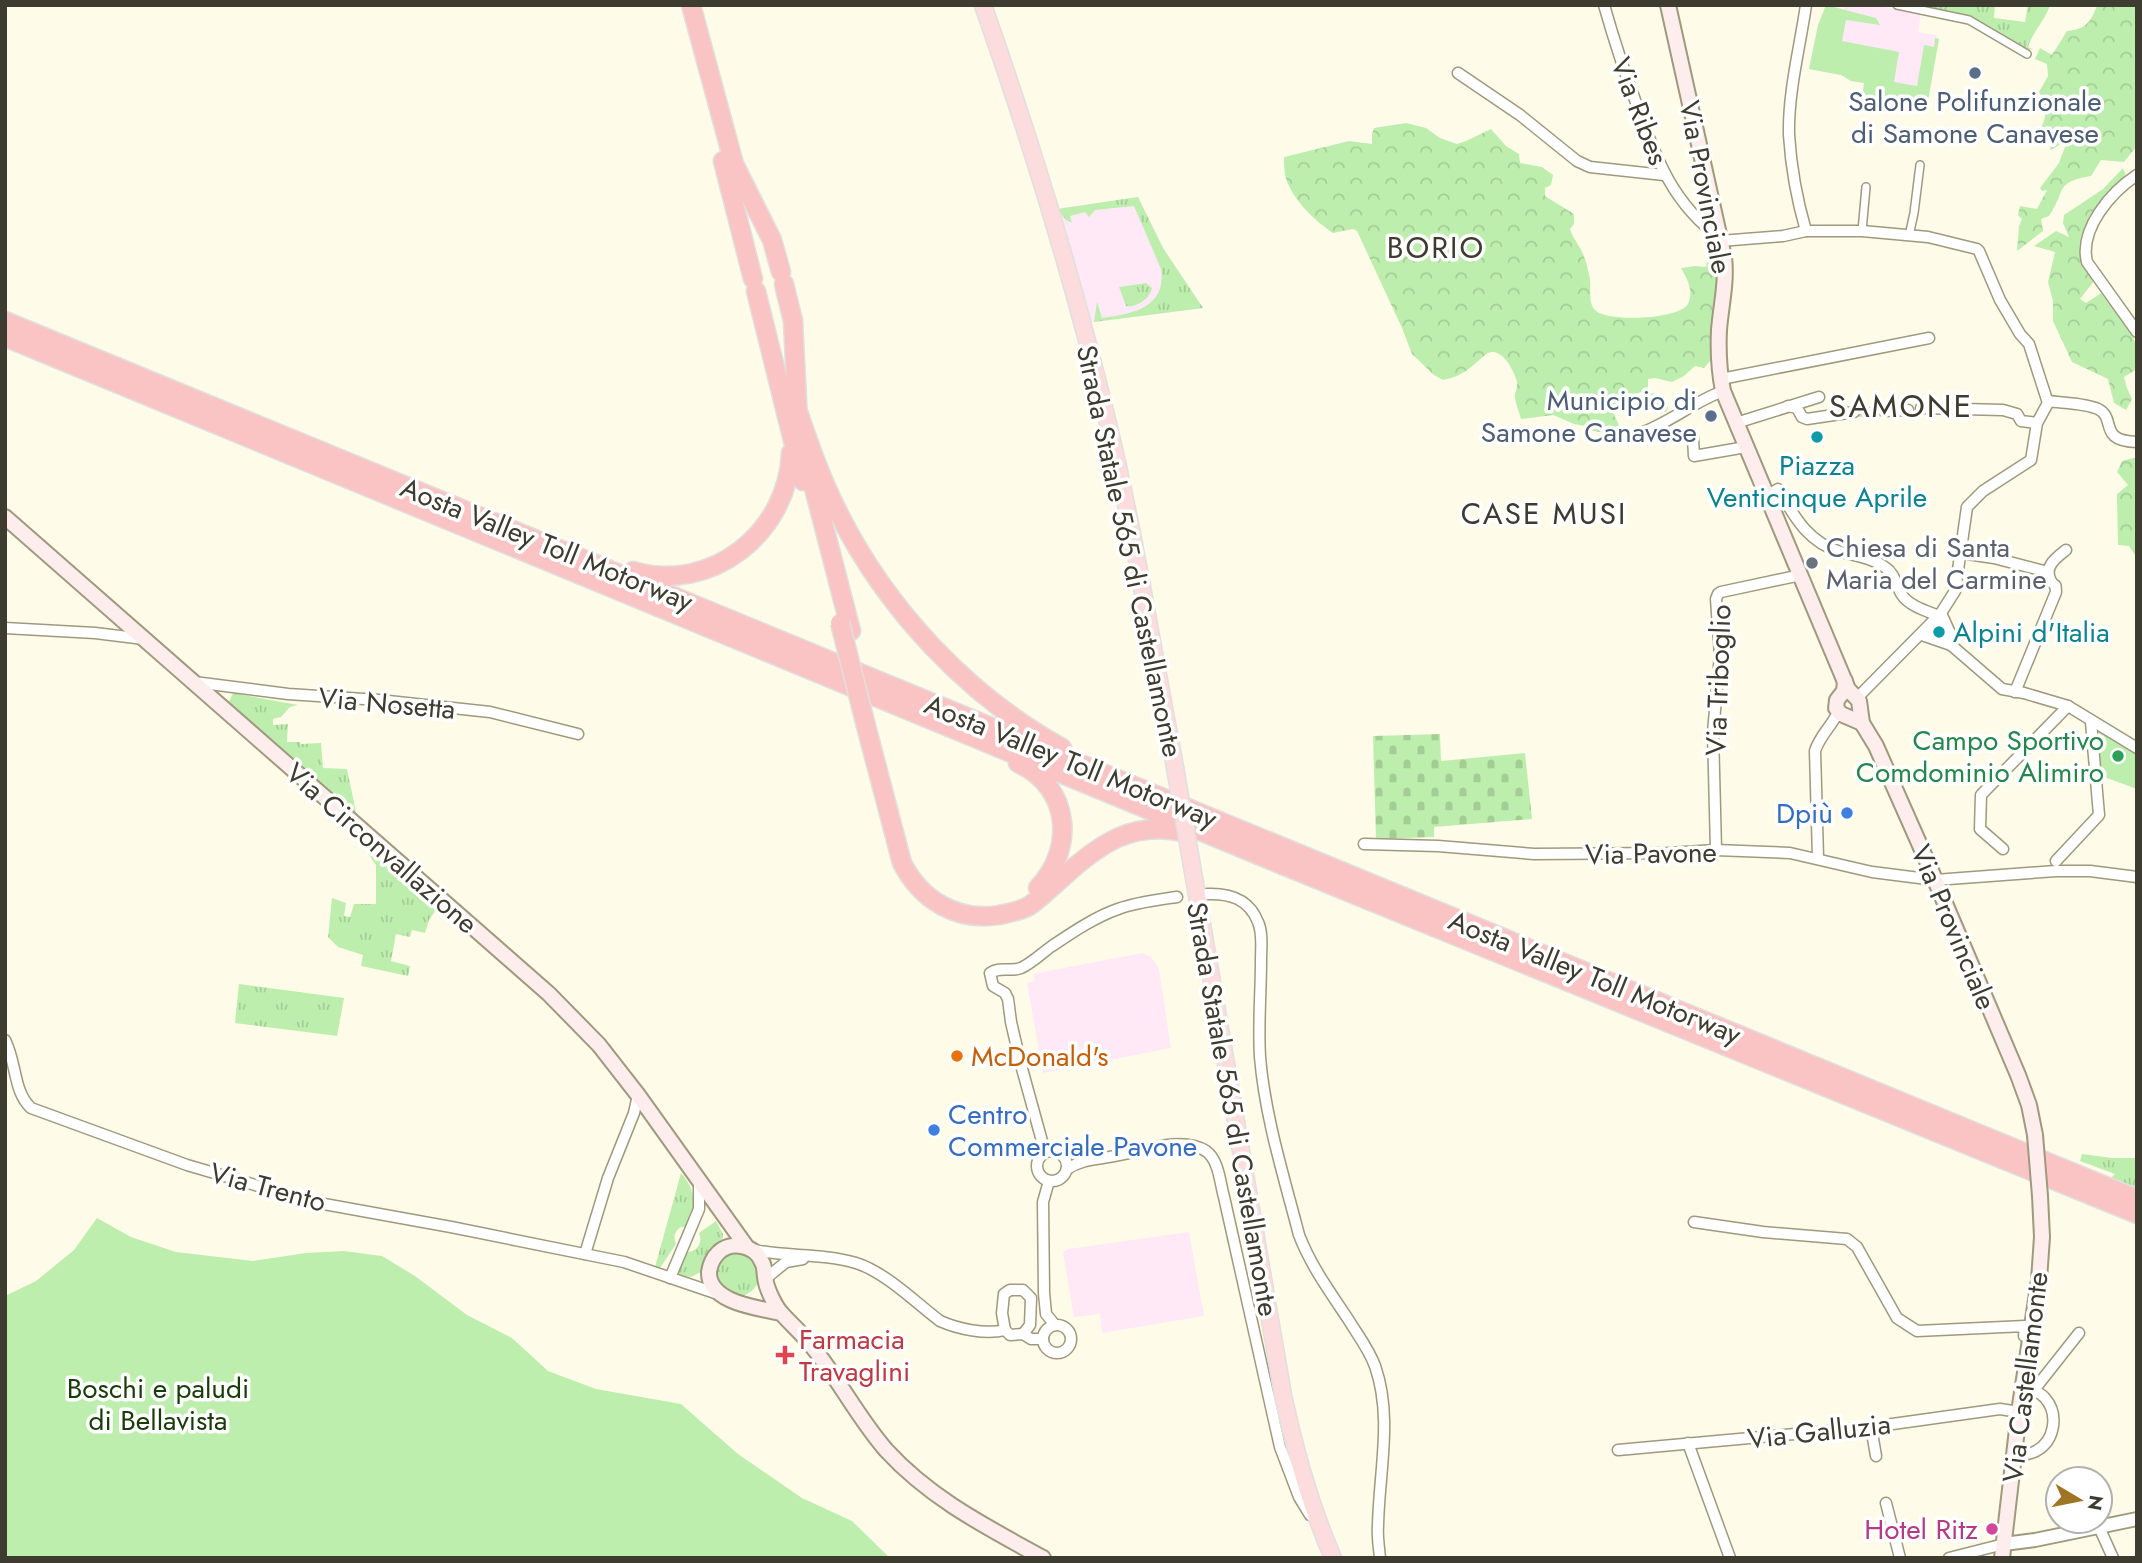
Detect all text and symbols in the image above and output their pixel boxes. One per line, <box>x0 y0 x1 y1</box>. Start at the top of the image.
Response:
street label: Via Ribes <box>1600 51 1679 171</box>
marker: Salone Polifunzionale di Samone Canavese <box>1967 65 1983 81</box>
place label: Salone Polifunzionale di Samone Canavese <box>1848 81 2102 154</box>
street label: Via Provinciale <box>1669 97 1742 277</box>
district label: BORIO <box>1387 226 1485 269</box>
street label: Strada Statale 565 di Castellamonte <box>1066 341 1193 761</box>
place label: Municipio di Samone Canavese <box>1481 380 1697 453</box>
district label: SAMONE <box>1829 383 1973 429</box>
marker: Municipio di Samone Canavese <box>1703 408 1719 424</box>
marker: Piazza Venticinque Aprile <box>1809 429 1825 445</box>
place label: Piazza Venticinque Aprile <box>1707 445 1927 518</box>
street label: Aosta Valley Toll Motorway <box>394 467 700 622</box>
district label: CASE MUSI <box>1461 492 1627 535</box>
place label: Chiesa di Santa Maria del Carmine <box>1826 527 2047 600</box>
marker: Chiesa di Santa Maria del Carmine <box>1804 555 1820 571</box>
street label: Via Triboglio <box>1695 604 1742 756</box>
place label: Alpini d'Italia <box>1953 612 2110 653</box>
marker: Alpini d'Italia <box>1931 624 1947 640</box>
street label: Via Nosetta <box>317 677 457 730</box>
street label: Aosta Valley Toll Motorway <box>918 684 1224 839</box>
place label: Campo Sportivo Comdominio Alimiro <box>1856 720 2104 793</box>
marker: Campo Sportivo Comdominio Alimiro <box>2110 748 2126 764</box>
street label: Via Circonvallazione <box>276 753 487 944</box>
place label: Dpiù <box>1776 793 1833 834</box>
marker: Dpiù <box>1839 805 1855 821</box>
street label: Via Pavone <box>1585 832 1717 875</box>
street label: Via Provinciale <box>1900 838 2007 1016</box>
street label: Strada Statale 565 di Castellamonte <box>1176 899 1289 1320</box>
street label: Aosta Valley Toll Motorway <box>1442 900 1748 1055</box>
place label: McDonald's <box>971 1036 1108 1077</box>
marker: McDonald's <box>949 1048 965 1064</box>
place label: Centro Commerciale Pavone <box>948 1094 1197 1167</box>
marker: Centro Commerciale Pavone <box>926 1122 942 1138</box>
street label: Via Trento <box>205 1152 331 1223</box>
street label: Via Castellamonte <box>1992 1269 2059 1485</box>
place label: Farmacia Travaglini <box>799 1319 910 1392</box>
marker: Farmacia Travaglini <box>777 1347 793 1363</box>
park label: Boschi e paludi di Bellavista <box>67 1368 249 1441</box>
street label: Via Galluzia <box>1745 1404 1893 1459</box>
north arrow <box>2044 1465 2114 1535</box>
text: N <box>2081 1493 2110 1513</box>
place label: Hotel Ritz <box>1864 1509 1978 1550</box>
marker: Hotel Ritz <box>1984 1521 2000 1537</box>

